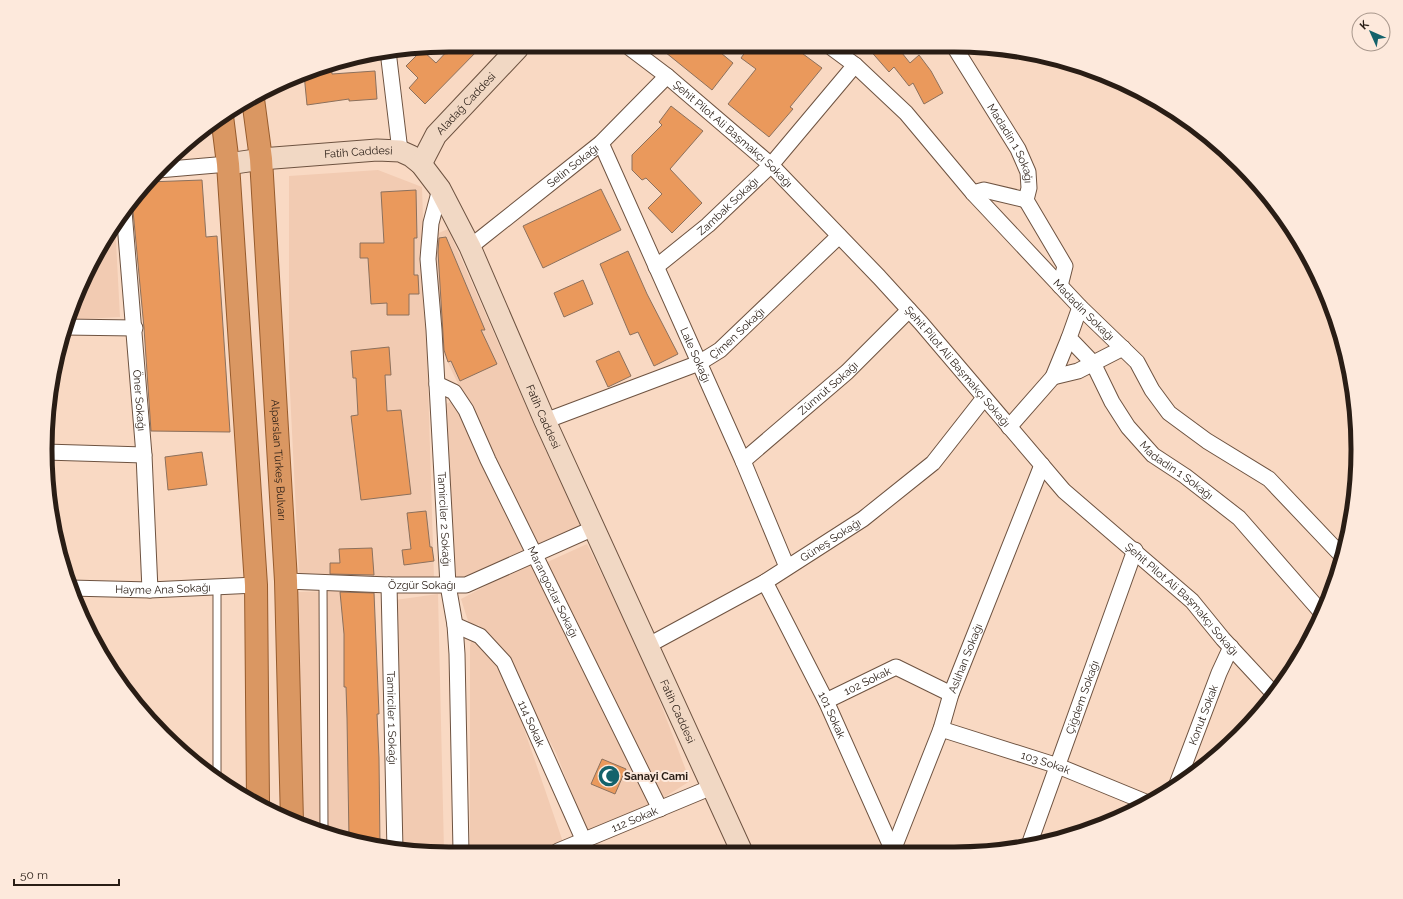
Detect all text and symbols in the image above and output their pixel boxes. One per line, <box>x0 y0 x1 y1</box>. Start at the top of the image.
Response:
north arrow <box>1351 12 1391 52</box>
text: K <box>1357 18 1372 32</box>
street label: Aladağ Caddesi <box>434 70 498 137</box>
street label: Şehit Pilot Ali Başmakçı Sokağı <box>670 78 795 190</box>
street label: Madadin 1 Sokağı <box>984 101 1035 184</box>
street label: Selin Sokağı <box>545 142 601 190</box>
street label: Fatih Caddesi <box>324 144 393 161</box>
street label: Zambak Sokağı <box>695 175 761 238</box>
street label: Madadin Sokağı <box>1050 277 1117 343</box>
street label: Şehit Pilot Ali Başmakçı Sokağı <box>902 304 1013 430</box>
street label: Çimen Sokağı <box>707 305 767 362</box>
street label: Lale Sokağı <box>677 325 713 385</box>
street label: Zümrüt Sokağı <box>796 359 861 418</box>
street label: Öner Sokağı <box>130 369 148 432</box>
street label: Fatih Caddesi <box>523 383 563 451</box>
street label: Alparslan Türkeş Bulvarı <box>268 399 288 521</box>
street label: Madadin 1 Sokağı <box>1137 439 1215 502</box>
street label: Tamirciler 2 Sokağı <box>435 471 453 567</box>
street label: Güneş Sokağı <box>798 516 864 565</box>
street label: Şehit Pilot Ali Başmakçı Sokağı <box>1122 540 1241 658</box>
street label: Marangozlar Sokağı <box>525 544 580 640</box>
street label: Özgür Sokağı <box>388 579 456 592</box>
street label: Hayme Ana Sokağı <box>115 581 211 597</box>
street label: Aslıhan Sokağı <box>946 622 985 695</box>
street label: Çiğdem Sokağı <box>1063 659 1102 736</box>
street label: 102 Sokak <box>842 664 893 698</box>
street label: Tamirciler 1 Sokağı <box>384 671 399 765</box>
street label: Fatih Caddesi <box>657 678 697 745</box>
street label: Konut Sokak <box>1186 683 1221 747</box>
street label: 101 Sokak <box>815 690 848 741</box>
street label: 114 Sokak <box>515 699 547 749</box>
street label: 103 Sokak <box>1019 749 1072 777</box>
mosque icon: Sanayi Cami <box>596 763 622 789</box>
place label: Sanayi Cami <box>624 770 688 783</box>
street label: 112 Sokak <box>610 804 660 835</box>
scale bar <box>14 861 119 887</box>
text: 50 m <box>20 868 48 882</box>

